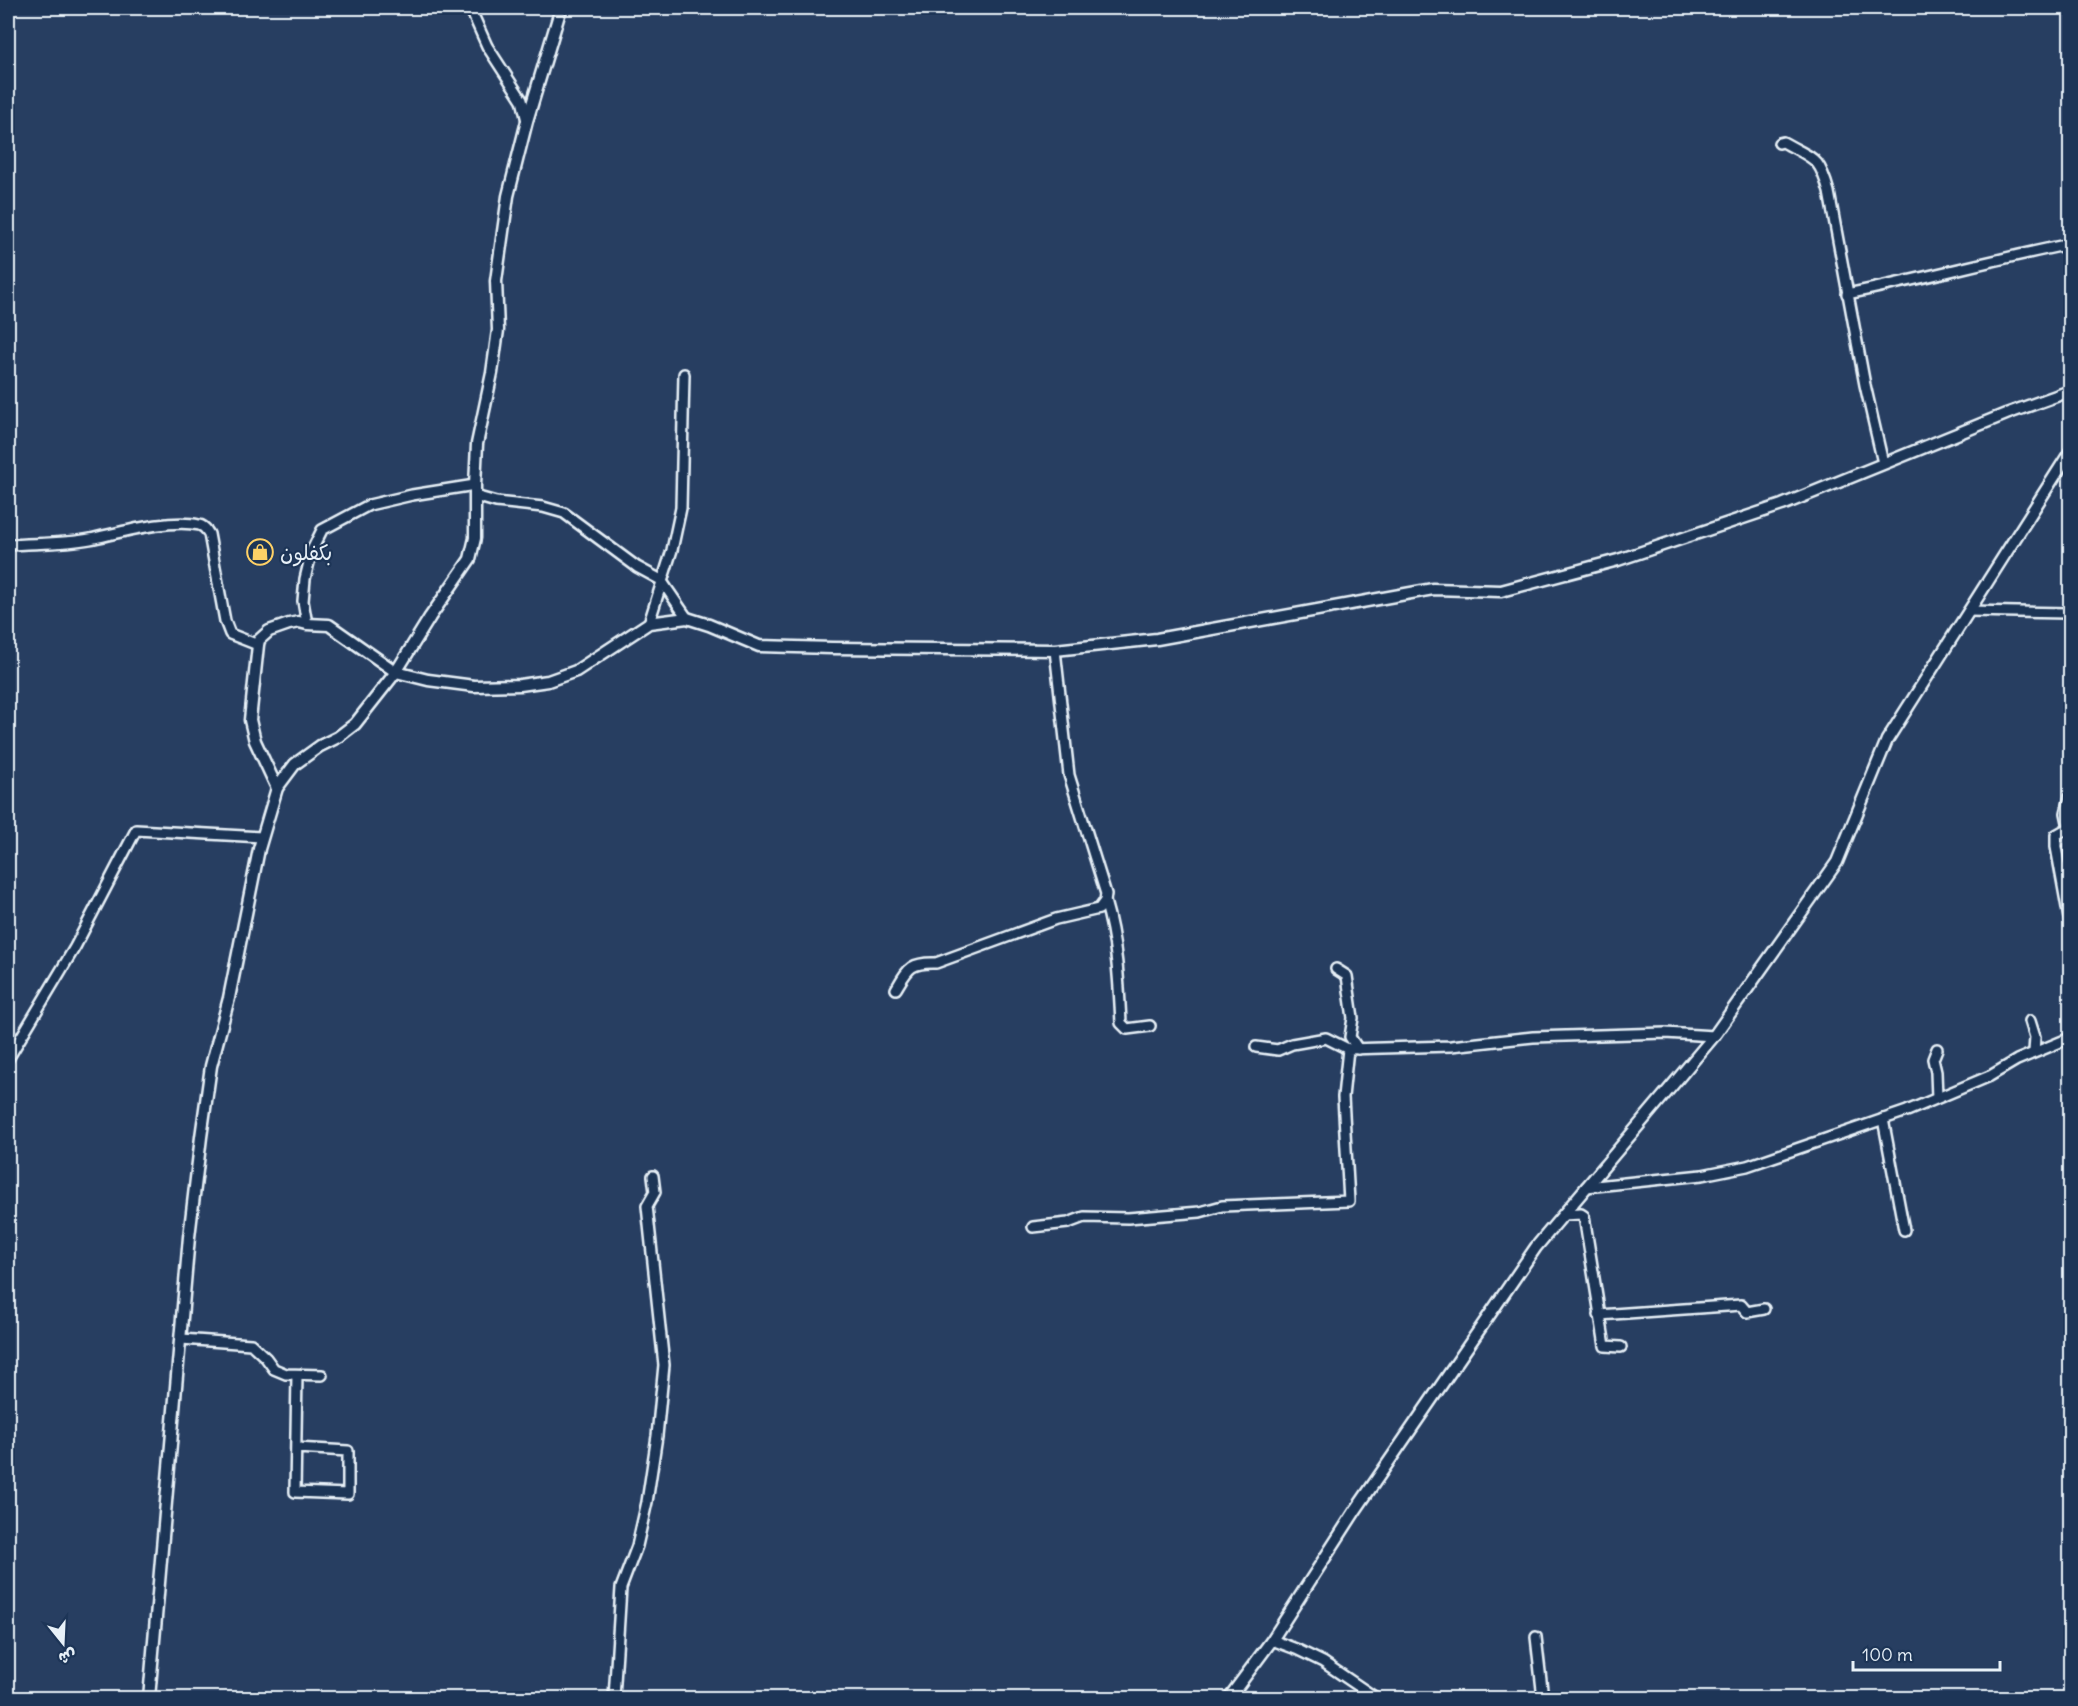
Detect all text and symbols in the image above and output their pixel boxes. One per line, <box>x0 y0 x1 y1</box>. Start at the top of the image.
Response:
shop icon: بكفلون <box>245 537 275 567</box>
place label: بكفلون <box>280 539 332 567</box>
north arrow <box>33 1613 93 1673</box>
scale bar <box>1853 1634 2000 1672</box>
text: 100 m <box>1862 1643 1913 1666</box>
text: ش <box>56 1645 79 1669</box>

